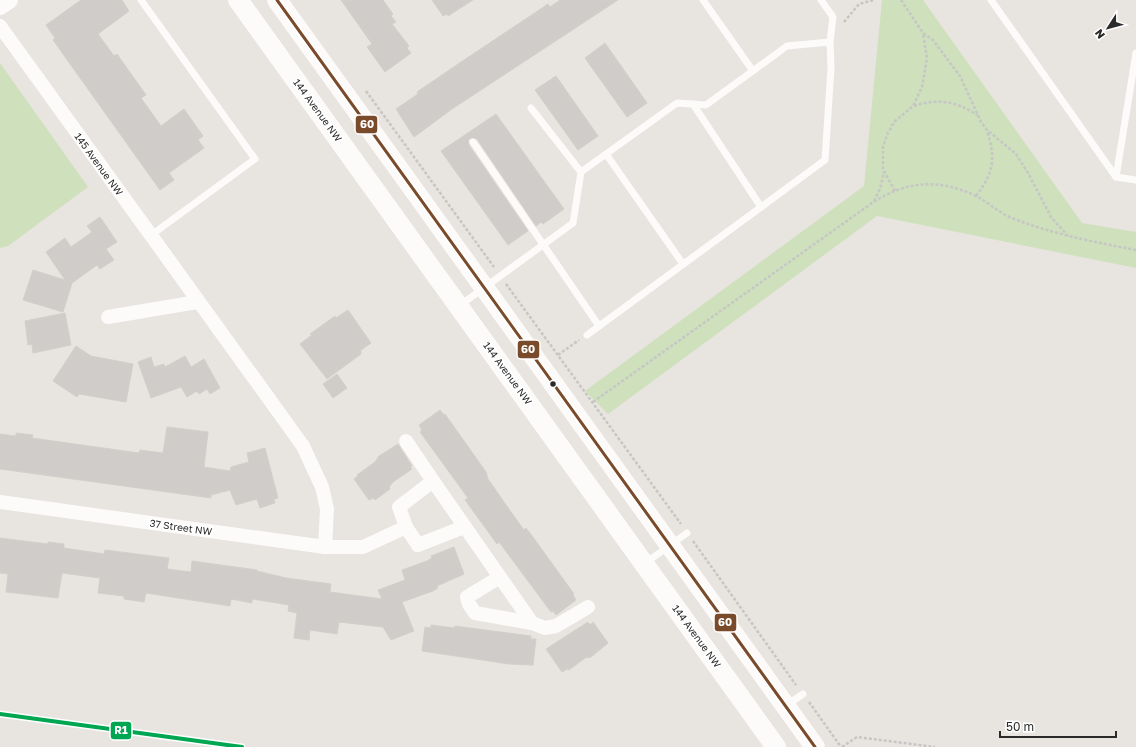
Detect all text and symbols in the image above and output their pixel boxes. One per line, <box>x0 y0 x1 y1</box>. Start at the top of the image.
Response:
north arrow <box>1088 8 1128 48</box>
text: N <box>1092 27 1107 41</box>
street label: 144 Avenue NW <box>291 76 345 144</box>
line badge: 60 <box>355 115 378 134</box>
text: 60 <box>360 117 374 130</box>
street label: 145 Avenue NW <box>72 130 126 198</box>
street label: 144 Avenue NW <box>481 339 535 407</box>
line badge: 60 <box>517 340 540 359</box>
text: 60 <box>521 342 535 355</box>
unlabelled marker <box>548 379 558 389</box>
street label: 37 Street NW <box>149 517 213 537</box>
street label: 144 Avenue NW <box>670 602 724 670</box>
line badge: 60 <box>714 613 737 632</box>
text: 60 <box>718 615 732 628</box>
scale bar <box>1000 713 1116 739</box>
text: 50 m <box>1006 719 1034 734</box>
line badge: R1 <box>110 721 132 740</box>
text: R1 <box>114 723 128 736</box>

